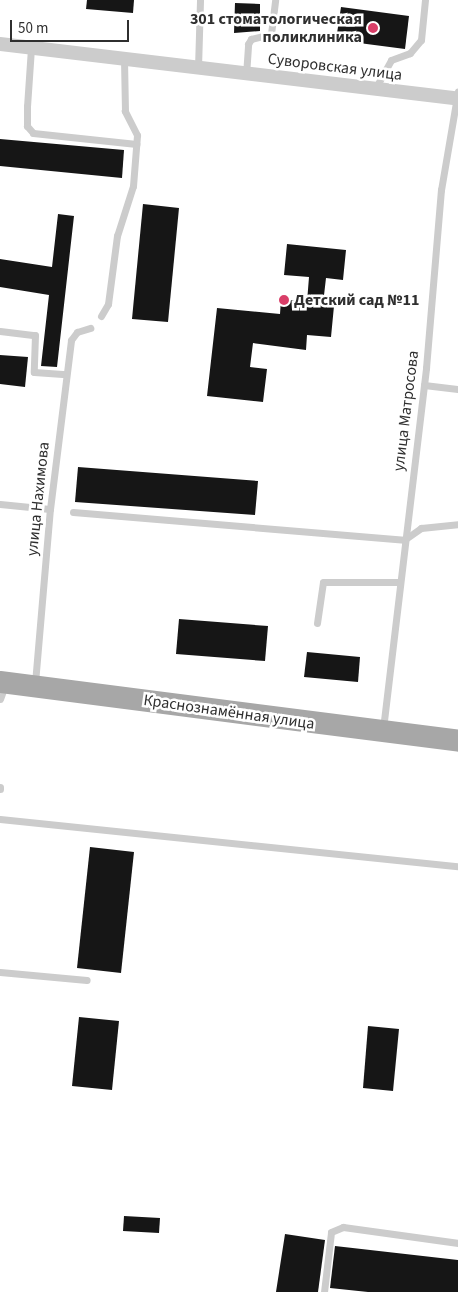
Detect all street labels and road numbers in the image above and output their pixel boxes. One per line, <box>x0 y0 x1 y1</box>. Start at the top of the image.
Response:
street label: Суворовская улица <box>267 49 403 85</box>
street label: улица Матросова <box>389 350 423 472</box>
street label: улица Нахимова <box>22 441 54 557</box>
street label: Краснознамённая улица <box>142 690 316 734</box>

